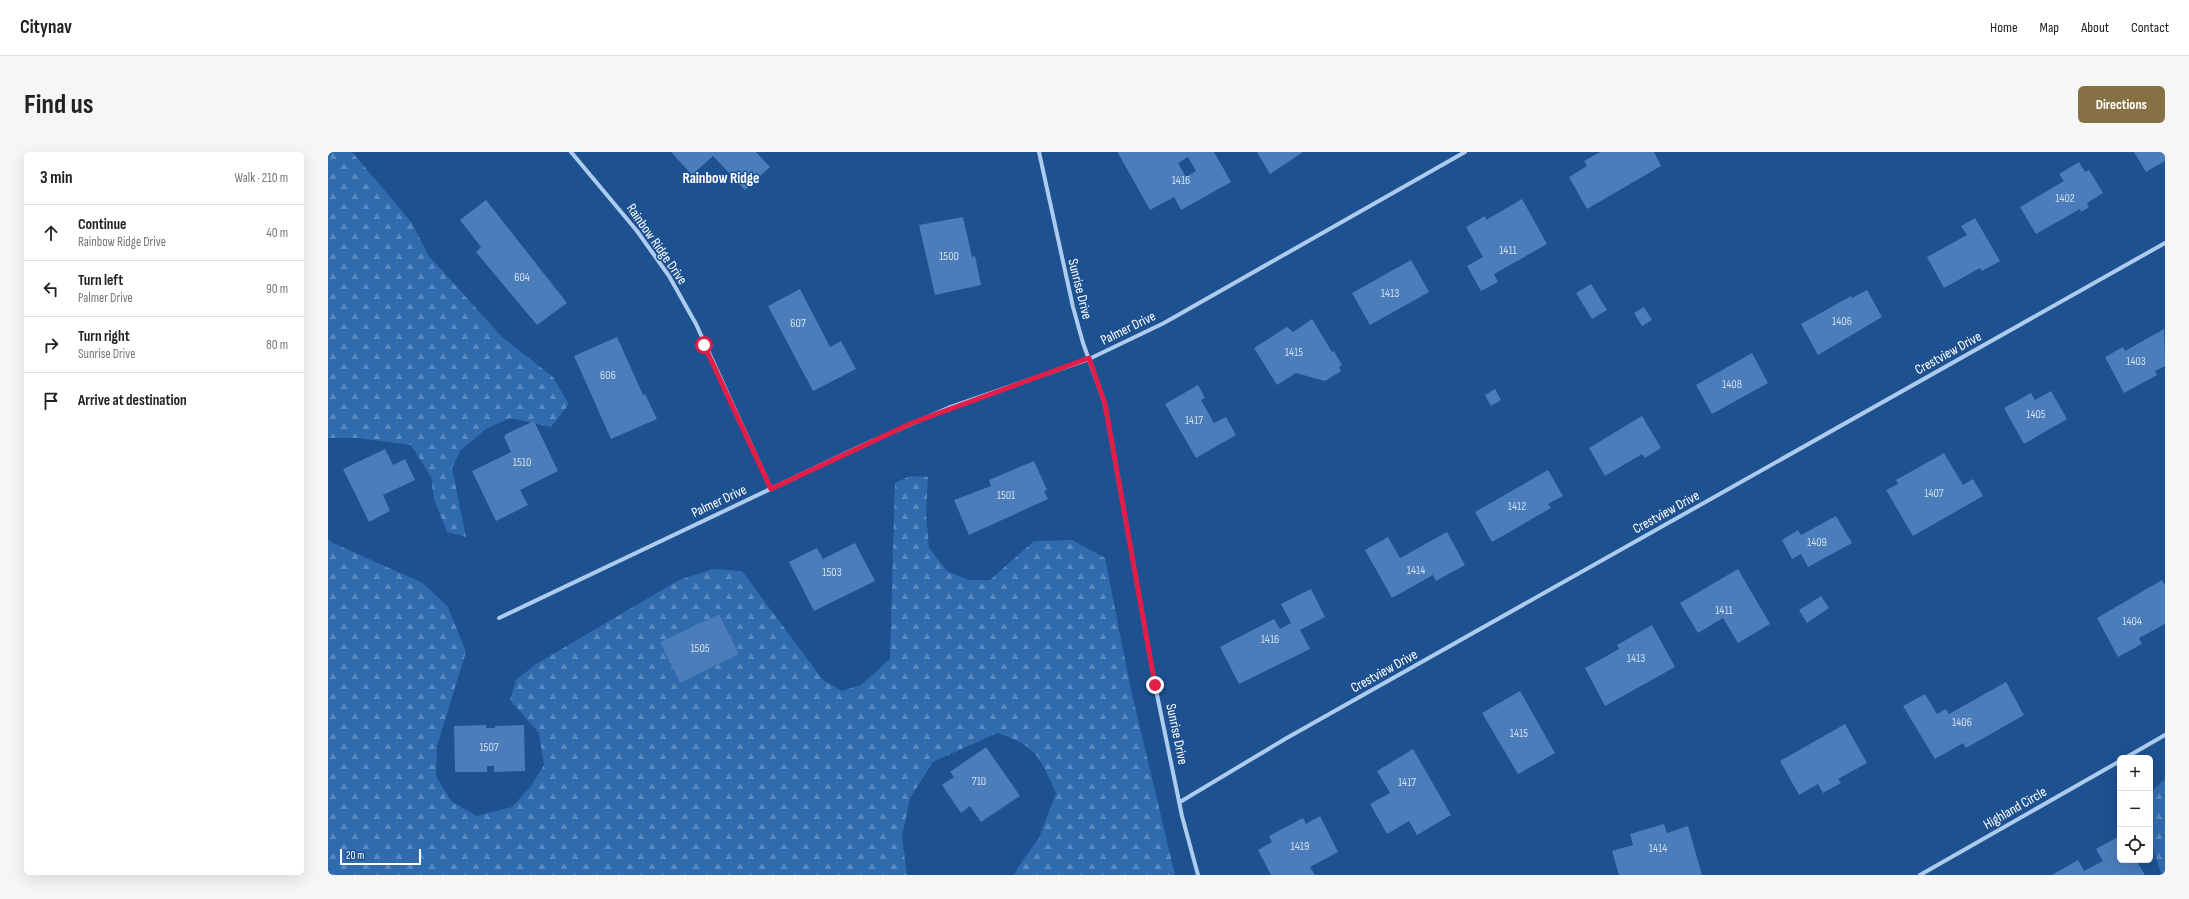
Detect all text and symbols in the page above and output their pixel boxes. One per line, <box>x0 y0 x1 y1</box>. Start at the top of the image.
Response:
text: Citynav <box>20 16 72 39</box>
text: Home <box>1990 19 2018 36</box>
text: Map <box>2040 19 2059 36</box>
text: About <box>2081 19 2109 36</box>
text: Contact <box>2131 19 2169 36</box>
button: Directions <box>2078 86 2165 123</box>
text: Find us <box>24 88 93 121</box>
text: 3 min <box>40 168 73 188</box>
district label: Rainbow Ridge <box>682 169 760 188</box>
text: Walk · 210 m <box>235 170 288 186</box>
house number: 1416 <box>1172 173 1190 188</box>
house number: 1402 <box>2055 191 2075 206</box>
street label: Rainbow Ridge Drive <box>623 200 691 288</box>
text: Continue <box>78 215 127 234</box>
icon: ahead <box>40 222 62 244</box>
text: 40 m <box>266 225 288 241</box>
text: Rainbow Ridge Drive <box>78 234 166 250</box>
house number: 1411 <box>1499 243 1518 258</box>
house number: 1500 <box>939 249 959 264</box>
street label: Sunrise Drive <box>1064 257 1096 321</box>
house number: 604 <box>514 270 530 285</box>
text: Turn left <box>78 271 123 290</box>
icon: left <box>40 278 62 300</box>
text: 90 m <box>266 281 288 297</box>
house number: 1413 <box>1381 286 1399 301</box>
text: Palmer Drive <box>78 290 133 306</box>
street label: Palmer Drive <box>1098 307 1158 349</box>
house number: 1406 <box>1832 314 1852 329</box>
house number: 607 <box>790 316 806 331</box>
text: Turn right <box>78 327 130 346</box>
street label: Crestview Drive <box>1912 328 1984 378</box>
icon: right <box>40 334 62 356</box>
route start <box>695 336 713 354</box>
text: 80 m <box>266 337 288 353</box>
house number: 1415 <box>1285 345 1303 360</box>
text: Sunrise Drive <box>78 346 135 362</box>
house number: 1403 <box>2126 354 2146 369</box>
house number: 606 <box>600 368 616 383</box>
house number: 1408 <box>1722 377 1742 392</box>
icon: arrive <box>40 390 62 412</box>
text: Arrive at destination <box>78 391 187 410</box>
house number: 1405 <box>2026 407 2046 422</box>
house number: 1417 <box>1185 413 1203 428</box>
house number: 1510 <box>513 455 531 470</box>
street label: Palmer Drive <box>689 481 749 521</box>
house number: 1407 <box>1924 486 1944 501</box>
street label: Crestview Drive <box>1630 487 1702 537</box>
house number: 1501 <box>997 488 1016 503</box>
house number: 1412 <box>1508 499 1526 514</box>
house number: 1409 <box>1807 535 1827 550</box>
house number: 1414 <box>1407 563 1425 578</box>
house number: 1503 <box>822 565 842 580</box>
house number: 1411 <box>1715 603 1734 618</box>
house number: 1404 <box>2122 614 2142 629</box>
house number: 1416 <box>1261 632 1279 647</box>
house number: 1505 <box>690 641 710 656</box>
street label: Crestview Drive <box>1348 646 1420 696</box>
house number: 1413 <box>1627 651 1645 666</box>
route end <box>1146 676 1164 694</box>
street label: Sunrise Drive <box>1162 702 1192 766</box>
house number: 1406 <box>1952 715 1972 730</box>
house number: 1415 <box>1510 726 1528 741</box>
house number: 1507 <box>479 740 499 755</box>
map controls <box>2117 755 2153 863</box>
button: + <box>2117 755 2153 791</box>
house number: 710 <box>972 774 986 789</box>
house number: 1417 <box>1398 775 1416 790</box>
street label: Highland Circle <box>1980 783 2050 833</box>
button: − <box>2117 791 2153 827</box>
button: locate <box>2117 827 2153 863</box>
house number: 1419 <box>1291 839 1309 854</box>
house number: 1414 <box>1649 841 1667 856</box>
scale bar <box>340 847 421 866</box>
text: 20 m <box>346 849 364 862</box>

